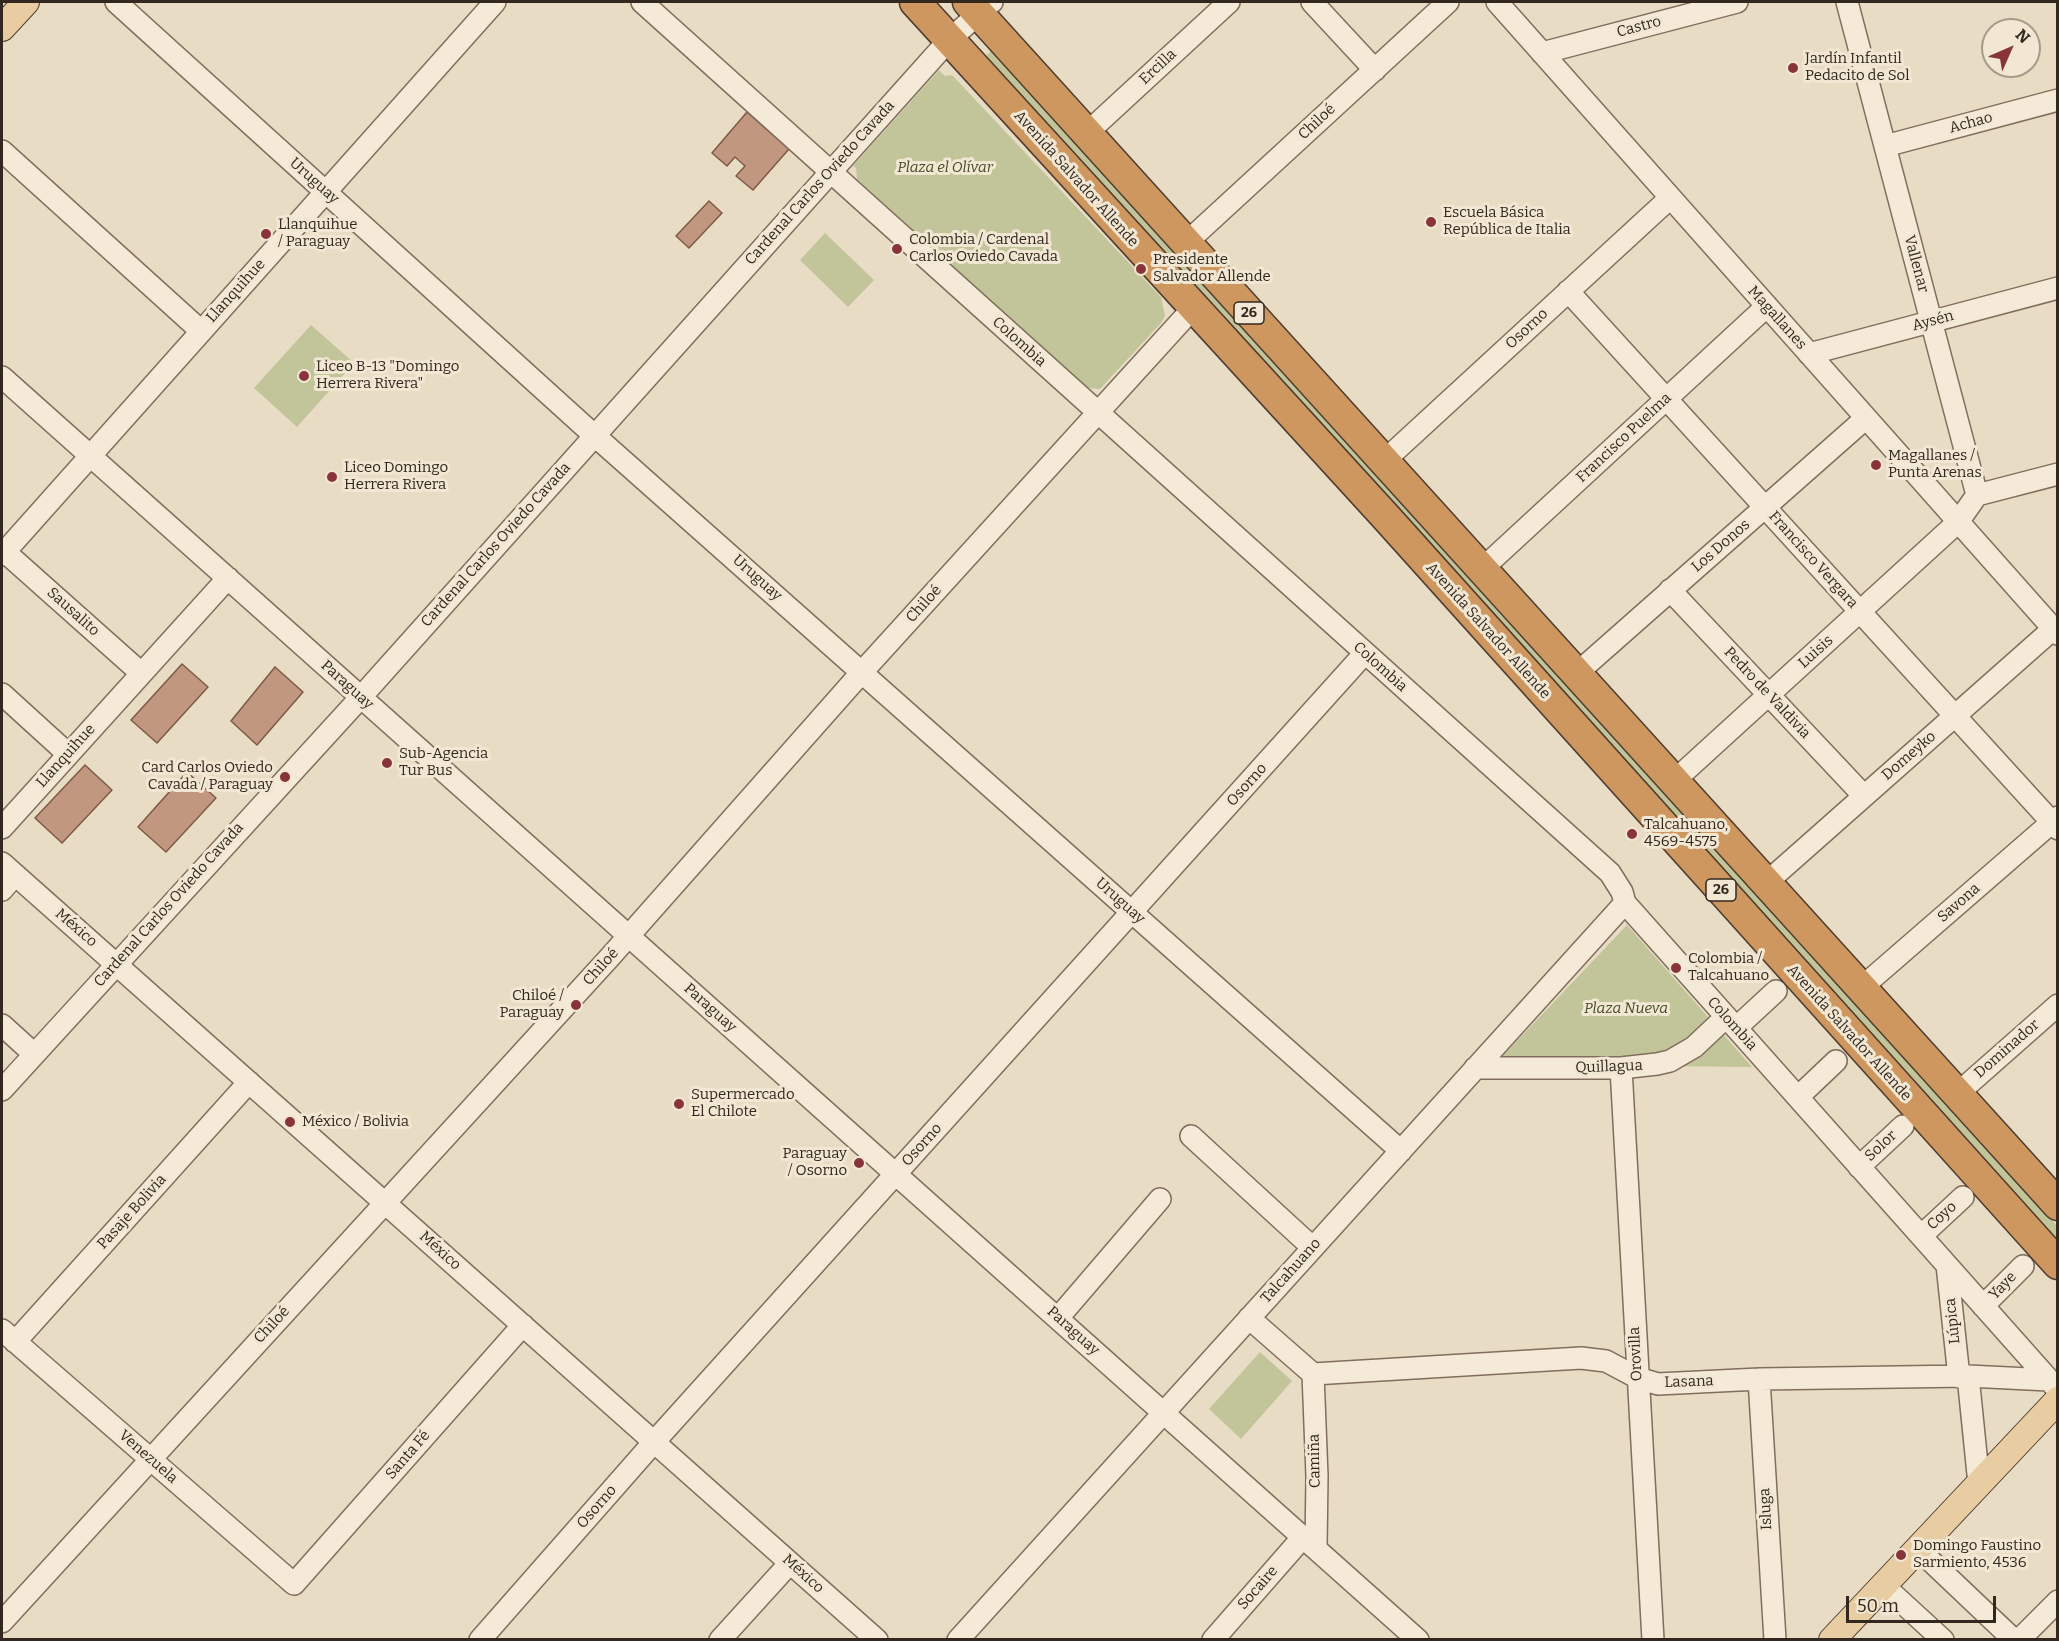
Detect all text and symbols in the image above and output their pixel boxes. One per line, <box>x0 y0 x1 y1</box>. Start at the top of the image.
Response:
street label: Castro <box>1615 12 1663 42</box>
north arrow <box>1981 18 2041 78</box>
text: N <box>2012 25 2034 47</box>
street label: Ercilla <box>1136 45 1180 89</box>
place label: Jardín Infantil Pedacito de Sol <box>1805 50 1909 85</box>
marker: Jardín Infantil Pedacito de Sol <box>1786 61 1800 75</box>
street label: Cardenal Carlos Oviedo Cavada <box>741 97 899 269</box>
street label: Chiloé <box>1295 100 1339 144</box>
street label: Avenida Salvador Allende <box>1010 107 1142 251</box>
street label: Achao <box>1947 109 1995 137</box>
street label: Uruguay <box>286 154 342 208</box>
park label: Plaza el Olívar <box>897 159 993 177</box>
place label: Escuela Básica República de Italia <box>1443 204 1571 239</box>
marker: Escuela Básica República de Italia <box>1424 215 1438 229</box>
place label: Llanquihue / Paraguay <box>278 216 357 251</box>
marker: Llanquihue / Paraguay <box>259 227 273 241</box>
place label: Colombia / Cardenal Carlos Oviedo Cavada <box>909 231 1058 266</box>
street label: Vallenar <box>1900 233 1932 295</box>
marker: Colombia / Cardenal Carlos Oviedo Cavada <box>890 242 904 256</box>
place label: Presidente Salvador Allende <box>1153 251 1271 286</box>
street label: Llanquihue <box>203 255 269 327</box>
marker: Presidente Salvador Allende <box>1134 262 1148 276</box>
street label: Magallanes <box>1744 283 1810 353</box>
road number: 26 <box>1234 302 1264 324</box>
street label: Osorno <box>1502 305 1552 353</box>
street label: Aysén <box>1910 307 1956 335</box>
street label: Colombia <box>988 313 1050 371</box>
place label: Liceo B-13 "Domingo Herrera Rivera" <box>316 358 459 393</box>
marker: Liceo B-13 "Domingo Herrera Rivera" <box>297 369 311 383</box>
street label: Francisco Puelma <box>1573 389 1675 487</box>
place label: Magallanes / Punta Arenas <box>1888 447 1982 482</box>
marker: Magallanes / Punta Arenas <box>1869 458 1883 472</box>
place label: Liceo Domingo Herrera Rivera <box>344 459 448 494</box>
street label: Cardenal Carlos Oviedo Cavada <box>417 459 575 631</box>
marker: Liceo Domingo Herrera Rivera <box>325 470 339 484</box>
street label: Francisco Vergara <box>1765 508 1861 612</box>
street label: Los Donos <box>1688 516 1754 576</box>
street label: Uruguay <box>729 551 785 605</box>
street label: Avenida Salvador Allende <box>1422 559 1554 703</box>
street label: Chiloé <box>903 582 945 626</box>
street label: Sausalito <box>43 584 103 640</box>
street label: Luisis <box>1795 632 1837 672</box>
street label: Colombia <box>1349 638 1411 696</box>
street label: Pedro de Valdivia <box>1720 643 1814 743</box>
street label: Paraguay <box>317 657 377 713</box>
street label: Llanquihue <box>33 720 99 792</box>
street label: Domeyko <box>1878 728 1940 784</box>
place label: Sub-Agencia Tur Bus <box>399 745 488 780</box>
marker: Sub-Agencia Tur Bus <box>380 756 394 770</box>
place label: Card Carlos Oviedo Cavada / Paraguay <box>141 759 273 794</box>
street label: Osorno <box>1223 760 1271 810</box>
marker: Card Carlos Oviedo Cavada / Paraguay <box>278 770 292 784</box>
place label: Talcahuano, 4569-4575 <box>1644 816 1728 851</box>
street label: Cardenal Carlos Oviedo Cavada <box>90 819 248 991</box>
marker: Talcahuano, 4569-4575 <box>1625 827 1639 841</box>
street label: Uruguay <box>1092 874 1148 928</box>
road number: 26 <box>1706 879 1736 901</box>
street label: Savona <box>1934 880 1984 926</box>
street label: México <box>51 905 101 951</box>
street label: Chiloé <box>580 945 622 989</box>
place label: Colombia / Talcahuano <box>1688 950 1769 985</box>
marker: Colombia / Talcahuano <box>1669 961 1683 975</box>
street label: Avenida Salvador Allende <box>1783 961 1915 1105</box>
street label: Paraguay <box>680 980 740 1036</box>
place label: Chiloé / Paraguay <box>499 987 564 1022</box>
street label: Colombia <box>1703 993 1761 1055</box>
marker: Chiloé / Paraguay <box>569 998 583 1012</box>
park label: Plaza Nueva <box>1584 1000 1668 1018</box>
street label: Dominador <box>1971 1016 2043 1082</box>
street label: Quillagua <box>1575 1057 1643 1077</box>
place label: Supermercado El Chilote <box>691 1086 795 1121</box>
marker: Supermercado El Chilote <box>672 1097 686 1111</box>
place label: México / Bolivia <box>302 1113 409 1131</box>
marker: México / Bolivia <box>283 1115 297 1129</box>
street label: Osorno <box>898 1120 946 1170</box>
street label: Solor <box>1861 1127 1901 1165</box>
place label: Paraguay / Osorno <box>782 1145 847 1180</box>
marker: Paraguay / Osorno <box>852 1156 866 1170</box>
street label: Pasaje Bolivia <box>94 1171 170 1253</box>
street label: Coyo <box>1923 1198 1961 1234</box>
street label: México <box>416 1228 464 1274</box>
street label: Talcahuano <box>1257 1235 1325 1307</box>
street label: Yaye <box>1985 1268 2021 1304</box>
street label: Lúpica <box>1942 1297 1964 1345</box>
street label: Chiloé <box>250 1303 294 1347</box>
street label: Paraguay <box>1043 1303 1103 1359</box>
street label: Orovilla <box>1626 1326 1646 1382</box>
street label: Lasana <box>1664 1372 1714 1392</box>
street label: Venezuela <box>115 1427 181 1487</box>
street label: Santa Fé <box>382 1427 434 1483</box>
street label: Camiña <box>1306 1434 1324 1488</box>
street label: Osorno <box>573 1482 621 1532</box>
street label: Isluga <box>1756 1487 1776 1531</box>
place label: Domingo Faustino Sarmiento, 4536 <box>1913 1537 2041 1572</box>
marker: Domingo Faustino Sarmiento, 4536 <box>1894 1548 1908 1562</box>
street label: México <box>779 1551 827 1597</box>
street label: Socaire <box>1234 1562 1282 1614</box>
scale bar <box>1849 1584 1999 1622</box>
text: 50 m <box>1857 1595 1899 1617</box>

